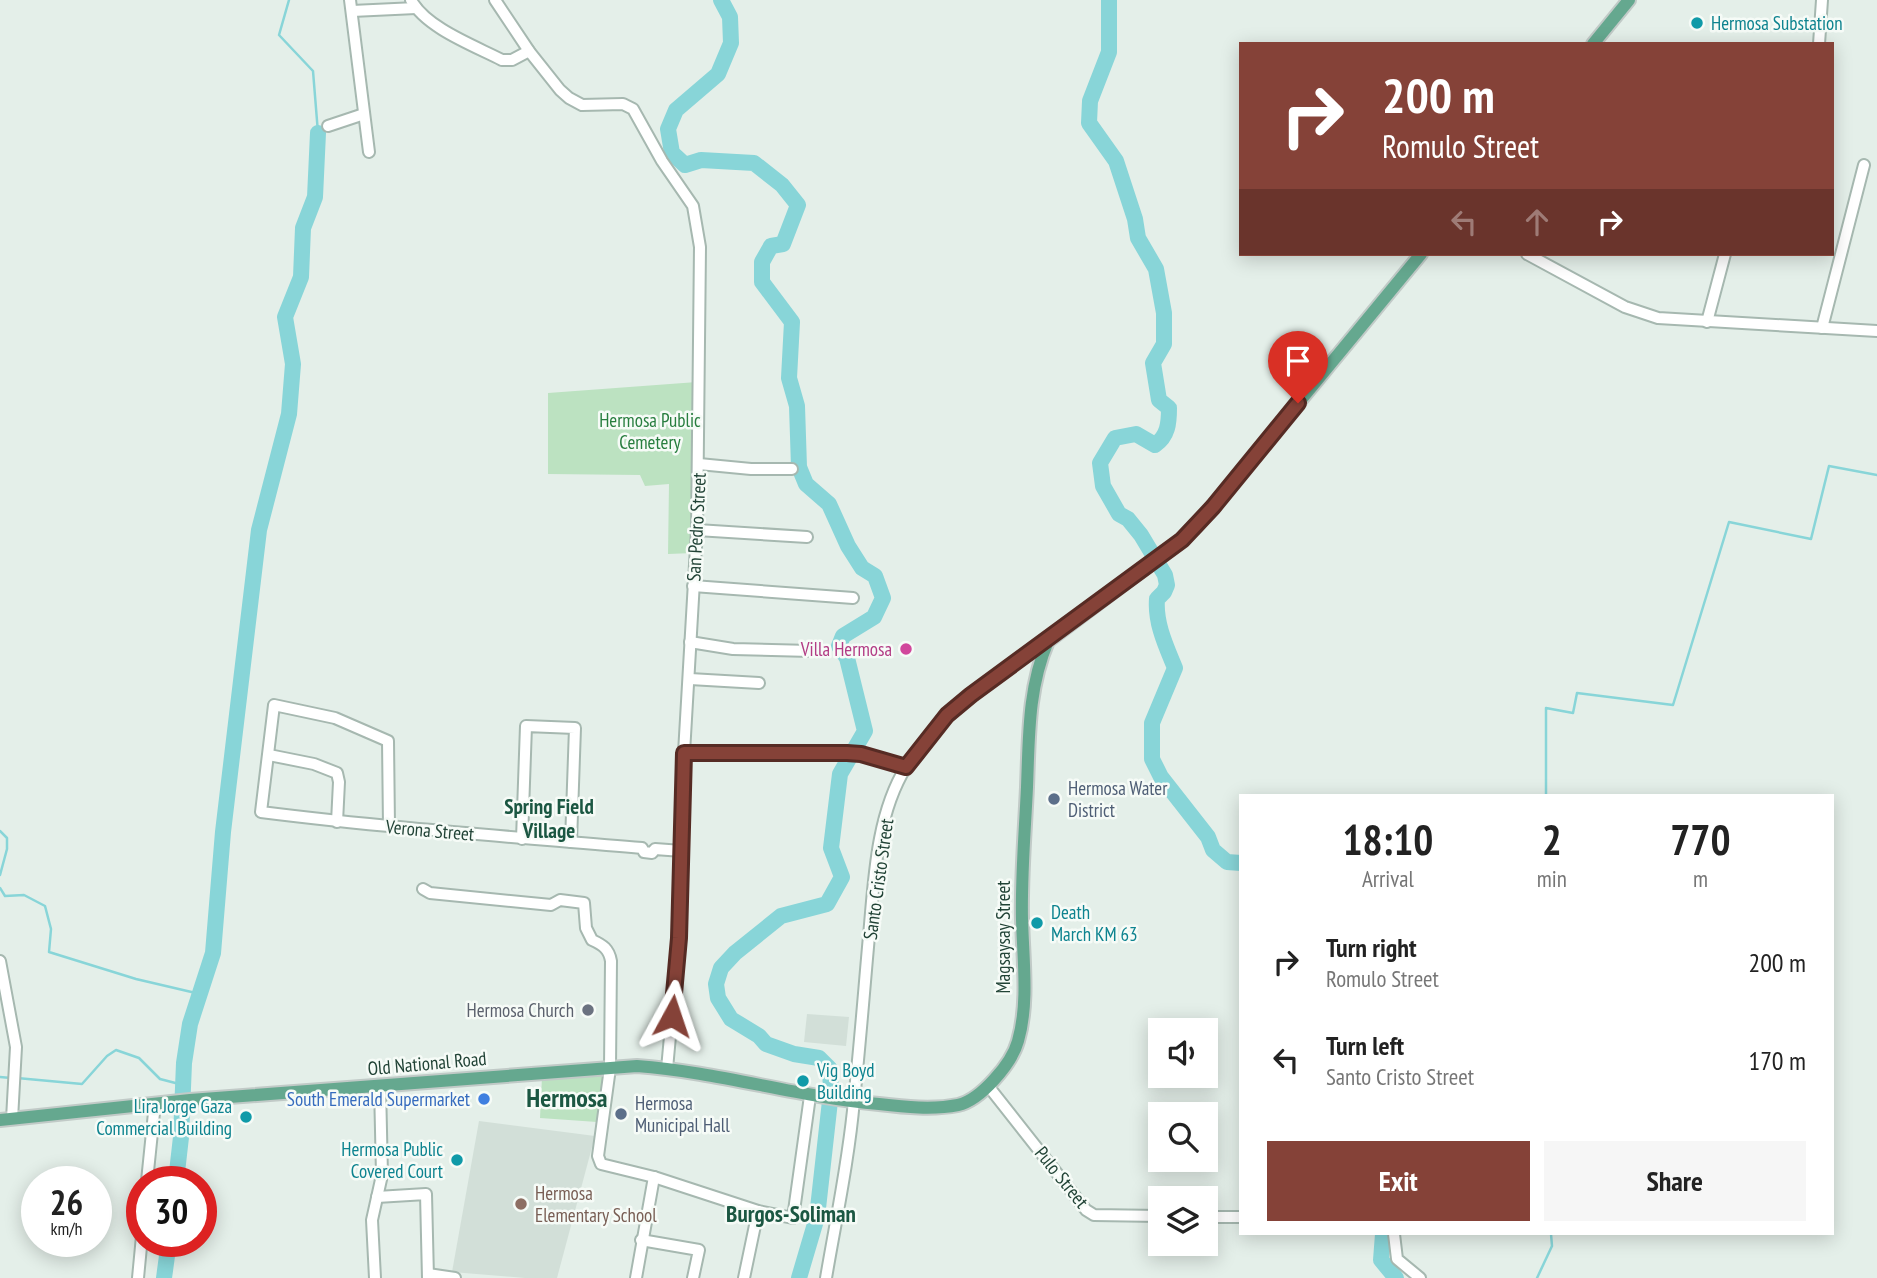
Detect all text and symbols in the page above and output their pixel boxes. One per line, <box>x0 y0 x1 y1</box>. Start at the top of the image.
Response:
place label: Hermosa Substation <box>1711 11 1843 35</box>
marker: Hermosa Substation <box>1689 15 1705 31</box>
text: 200 m <box>1382 63 1495 127</box>
icon: right <box>1267 70 1358 161</box>
text: Romulo Street <box>1382 125 1539 167</box>
icon: left <box>1445 203 1483 241</box>
icon: ahead <box>1518 203 1556 241</box>
icon: right <box>1591 203 1629 241</box>
pin <box>1268 331 1328 403</box>
icon: arrive <box>1279 342 1317 380</box>
park label: Hermosa Public Cemetery <box>599 408 701 454</box>
street label: San Pedro Street <box>681 471 711 582</box>
place label: Villa Hermosa <box>800 637 892 661</box>
marker: Villa Hermosa <box>898 641 914 657</box>
place label: Hermosa Water District <box>1068 776 1168 822</box>
marker: Hermosa Water District <box>1046 791 1062 807</box>
district label: Spring Field Village <box>504 793 594 844</box>
text: 18:10 <box>1342 812 1433 867</box>
text: 2 <box>1542 812 1562 867</box>
text: 770 <box>1670 812 1731 867</box>
street label: Verona Street <box>384 814 476 846</box>
street label: Santo Cristo Street <box>858 816 898 941</box>
text: Arrival <box>1362 864 1414 893</box>
text: min <box>1537 864 1567 893</box>
text: m <box>1693 864 1708 893</box>
street label: Magsaysay Street <box>991 880 1015 994</box>
place label: Death March KM 63 <box>1051 900 1138 946</box>
marker: Death March KM 63 <box>1029 915 1045 931</box>
text: Turn right <box>1326 931 1417 964</box>
icon: right <box>1267 943 1305 981</box>
text: 200 m <box>1748 946 1806 979</box>
text: Romulo Street <box>1326 964 1439 993</box>
position arrow <box>635 979 709 1053</box>
place label: Hermosa Church <box>466 998 574 1022</box>
marker: Hermosa Church <box>580 1002 596 1018</box>
map controls <box>1148 1018 1218 1256</box>
button: sound <box>1148 1018 1218 1088</box>
text: Turn left <box>1326 1029 1404 1062</box>
icon: left <box>1267 1041 1305 1079</box>
text: 170 m <box>1748 1044 1806 1077</box>
street label: Old National Road <box>367 1046 487 1080</box>
place label: Vig Boyd Building <box>816 1058 875 1104</box>
text: Santo Cristo Street <box>1326 1062 1474 1091</box>
marker: Vig Boyd Building <box>795 1073 811 1089</box>
district label: Hermosa <box>526 1081 608 1114</box>
place label: South Emerald Supermarket <box>287 1087 471 1111</box>
marker: South Emerald Supermarket <box>476 1091 492 1107</box>
place label: Hermosa Municipal Hall <box>635 1091 730 1137</box>
place label: Lira Jorge Gaza Commercial Building <box>96 1094 232 1140</box>
button: search <box>1148 1102 1218 1172</box>
marker: Hermosa Municipal Hall <box>613 1106 629 1122</box>
marker: Lira Jorge Gaza Commercial Building <box>238 1109 254 1125</box>
place label: Hermosa Public Covered Court <box>341 1137 444 1183</box>
street label: Pulo Street <box>1030 1141 1095 1213</box>
button: Exit <box>1267 1141 1530 1221</box>
button: Share <box>1544 1141 1806 1221</box>
marker: Hermosa Public Covered Court <box>449 1152 465 1168</box>
speed limit sign: 30 <box>126 1166 217 1257</box>
text: 26 <box>50 1179 83 1225</box>
place label: Hermosa Elementary School <box>535 1181 657 1227</box>
button: layers <box>1148 1186 1218 1256</box>
marker: Hermosa Elementary School <box>513 1196 529 1212</box>
district label: Burgos-Soliman <box>726 1199 856 1228</box>
text: km/h <box>51 1217 82 1240</box>

